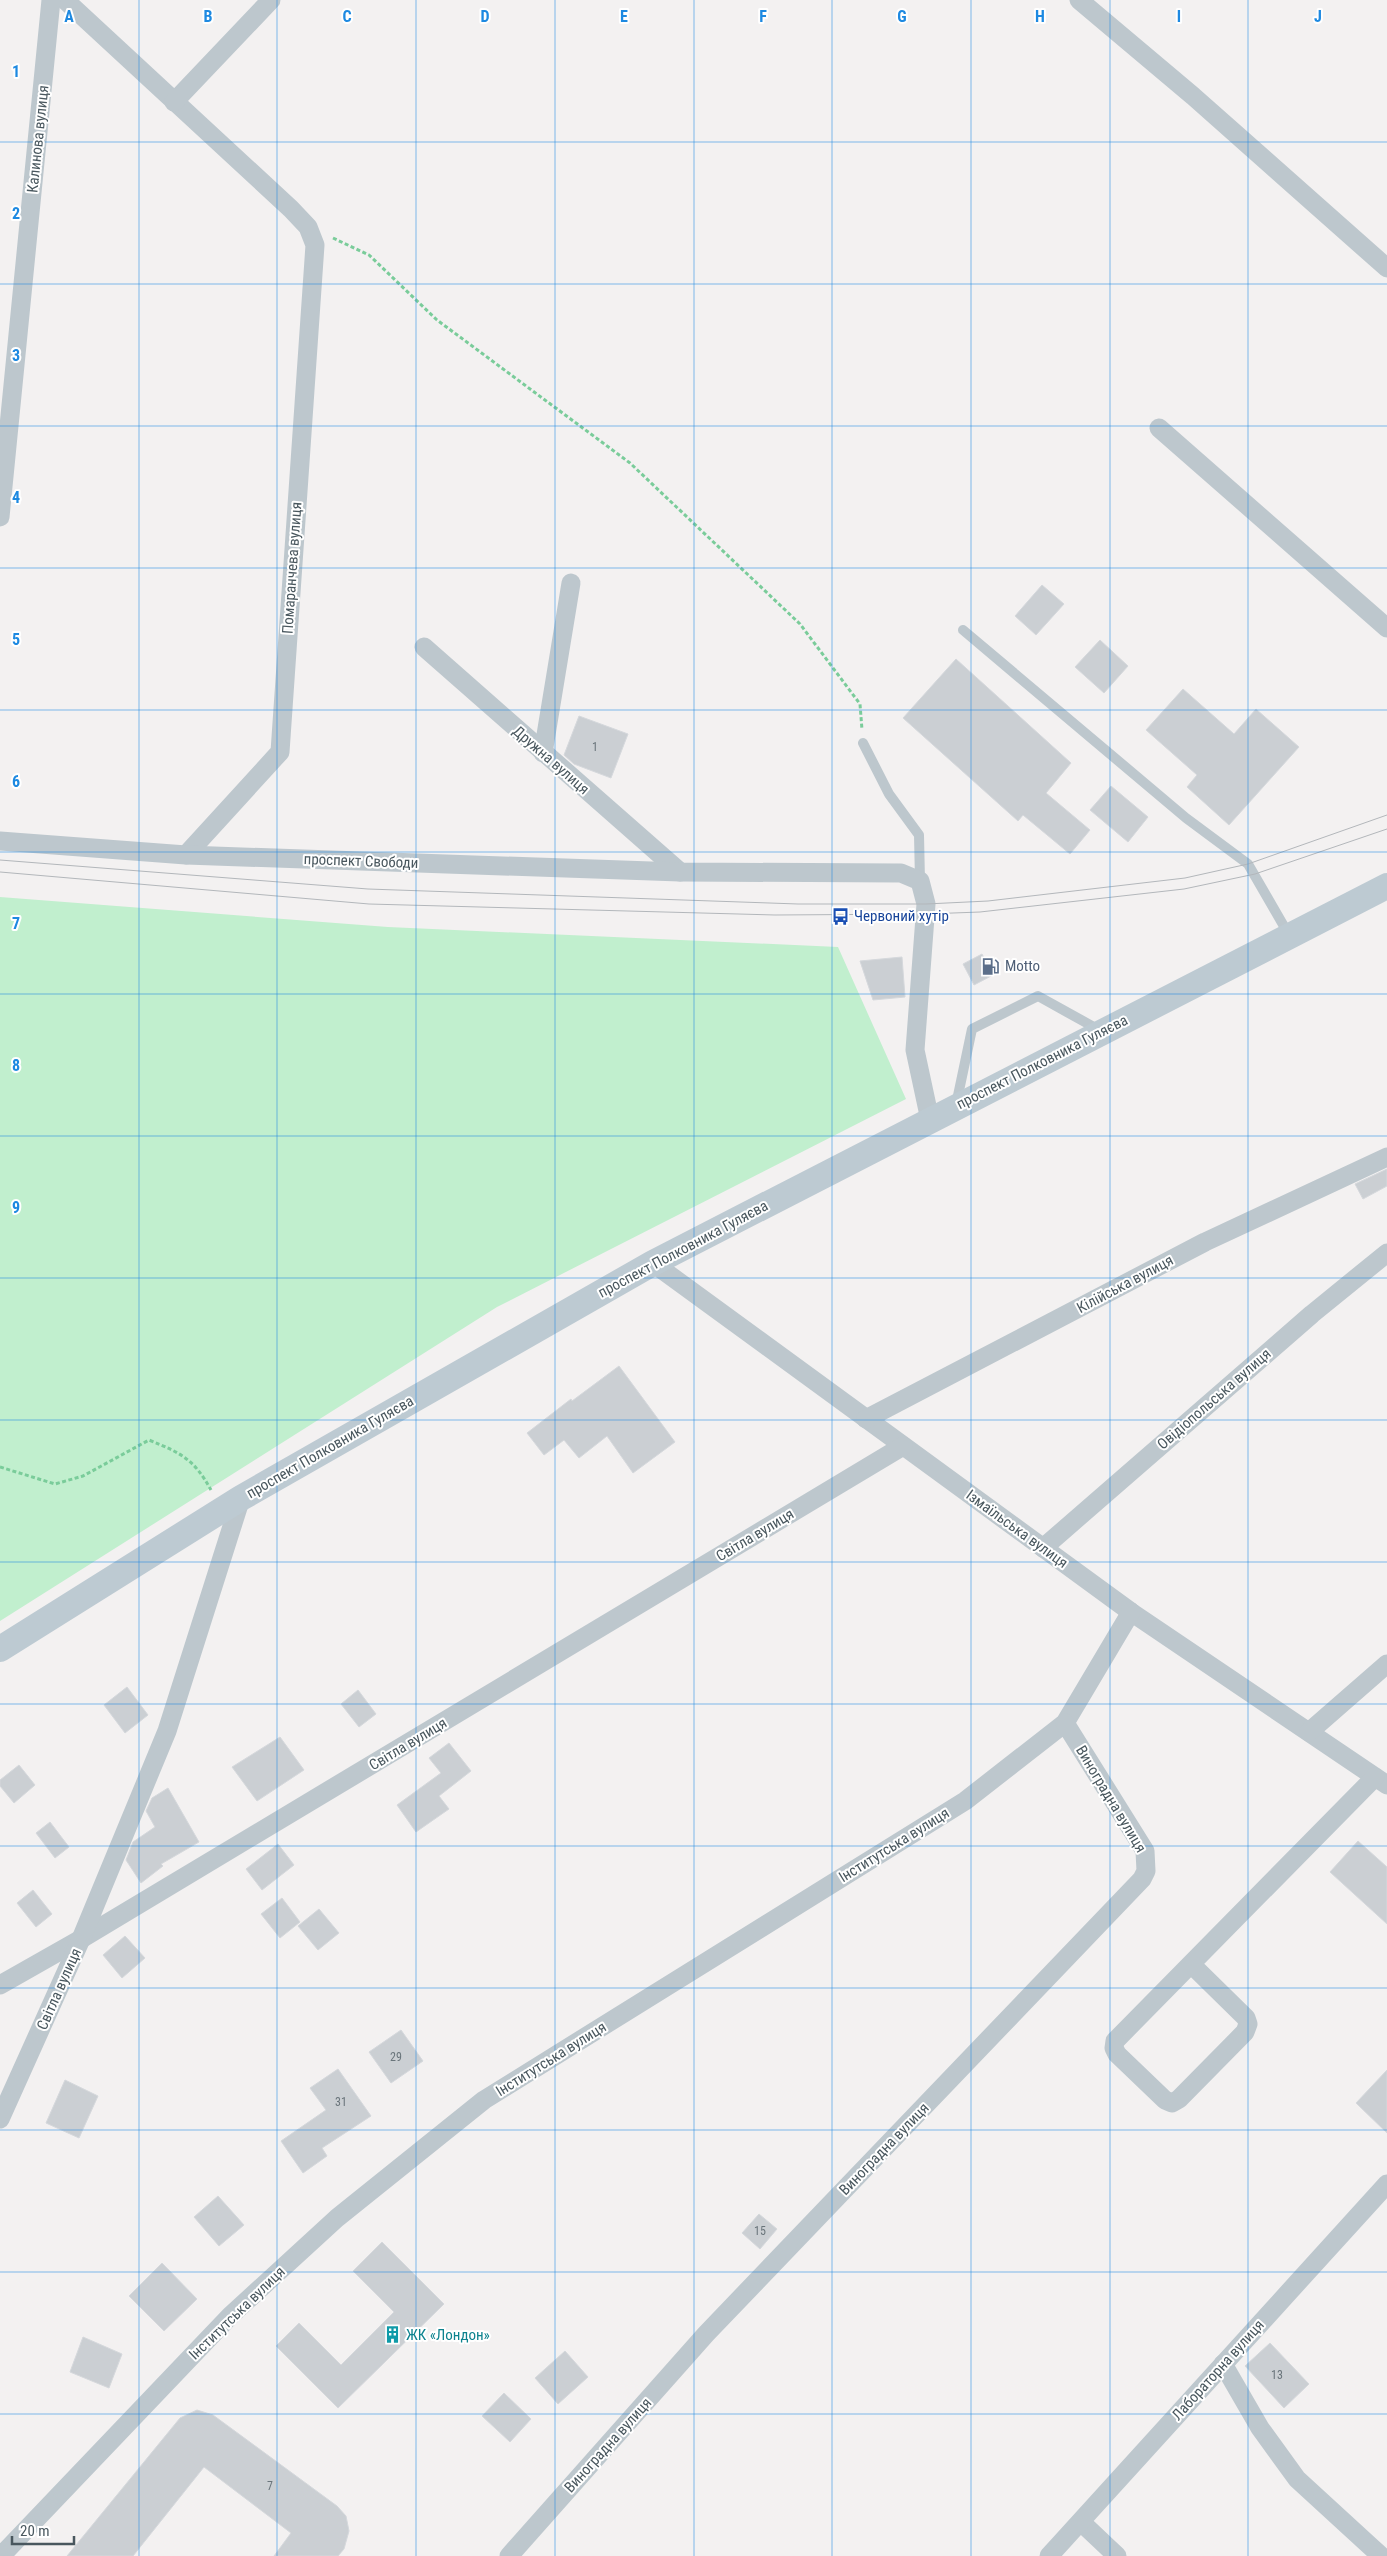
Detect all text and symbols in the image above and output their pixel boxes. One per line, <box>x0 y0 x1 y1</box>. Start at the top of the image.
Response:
text: A <box>64 7 74 26</box>
text: B <box>204 7 213 26</box>
text: C <box>342 7 352 26</box>
text: D <box>480 7 490 26</box>
text: E <box>620 7 628 26</box>
text: F <box>759 7 767 26</box>
text: G <box>897 7 907 26</box>
text: H <box>1035 7 1045 26</box>
text: I <box>1177 7 1181 26</box>
text: J <box>1314 7 1322 26</box>
text: 1 <box>12 62 20 81</box>
street label: Калинова вулиця <box>23 84 53 194</box>
text: 2 <box>12 204 20 223</box>
text: 3 <box>12 346 20 365</box>
text: 4 <box>12 488 20 507</box>
street label: Помаранчева вулиця <box>278 501 306 635</box>
text: 5 <box>12 630 20 649</box>
street label: Дружна вулиця <box>509 722 593 798</box>
house number: 1 <box>592 740 598 754</box>
text: 6 <box>12 772 20 791</box>
street label: проспект Свободи <box>303 850 419 872</box>
bus stop icon: Червоний хутір <box>830 906 850 926</box>
place label: Червоний хутір <box>854 907 949 925</box>
text: 7 <box>12 914 20 933</box>
fuel station icon: Motto <box>981 956 1001 976</box>
place label: Motto <box>1005 957 1040 975</box>
street label: проспект Полковника Гуляєва <box>953 1011 1131 1113</box>
text: 8 <box>12 1056 20 1075</box>
street label: проспект Полковника Гуляєва <box>595 1197 771 1301</box>
text: 9 <box>12 1198 20 1217</box>
street label: Кілійська вулиця <box>1074 1251 1176 1317</box>
street label: Овідіопольська вулиця <box>1153 1345 1275 1453</box>
street label: проспект Полковника Гуляєва <box>243 1392 417 1502</box>
street label: Ізмаїльська вулиця <box>963 1486 1071 1572</box>
street label: Світла вулиця <box>713 1505 797 1565</box>
street label: Світла вулиця <box>366 1714 450 1774</box>
street label: Виноградна вулиця <box>1072 1742 1150 1856</box>
street label: Інститутська вулиця <box>836 1804 952 1886</box>
street label: Світла вулиця <box>33 1945 85 2033</box>
street label: Інститутська вулиця <box>493 2018 609 2100</box>
house number: 29 <box>390 2050 402 2064</box>
house number: 31 <box>335 2095 347 2109</box>
street label: Виноградна вулиця <box>835 2099 933 2199</box>
house number: 15 <box>754 2224 766 2238</box>
street label: Інститутська вулиця <box>185 2263 289 2363</box>
street label: Лабораторна вулиця <box>1168 2316 1268 2424</box>
building icon: ЖК «Лондон» <box>382 2325 402 2345</box>
place label: ЖК «Лондон» <box>406 2326 490 2344</box>
house number: 13 <box>1271 2368 1283 2382</box>
street label: Виноградна вулиця <box>561 2394 655 2496</box>
house number: 7 <box>267 2479 273 2493</box>
scale bar <box>12 2514 75 2546</box>
text: 20 m <box>20 2522 50 2540</box>

